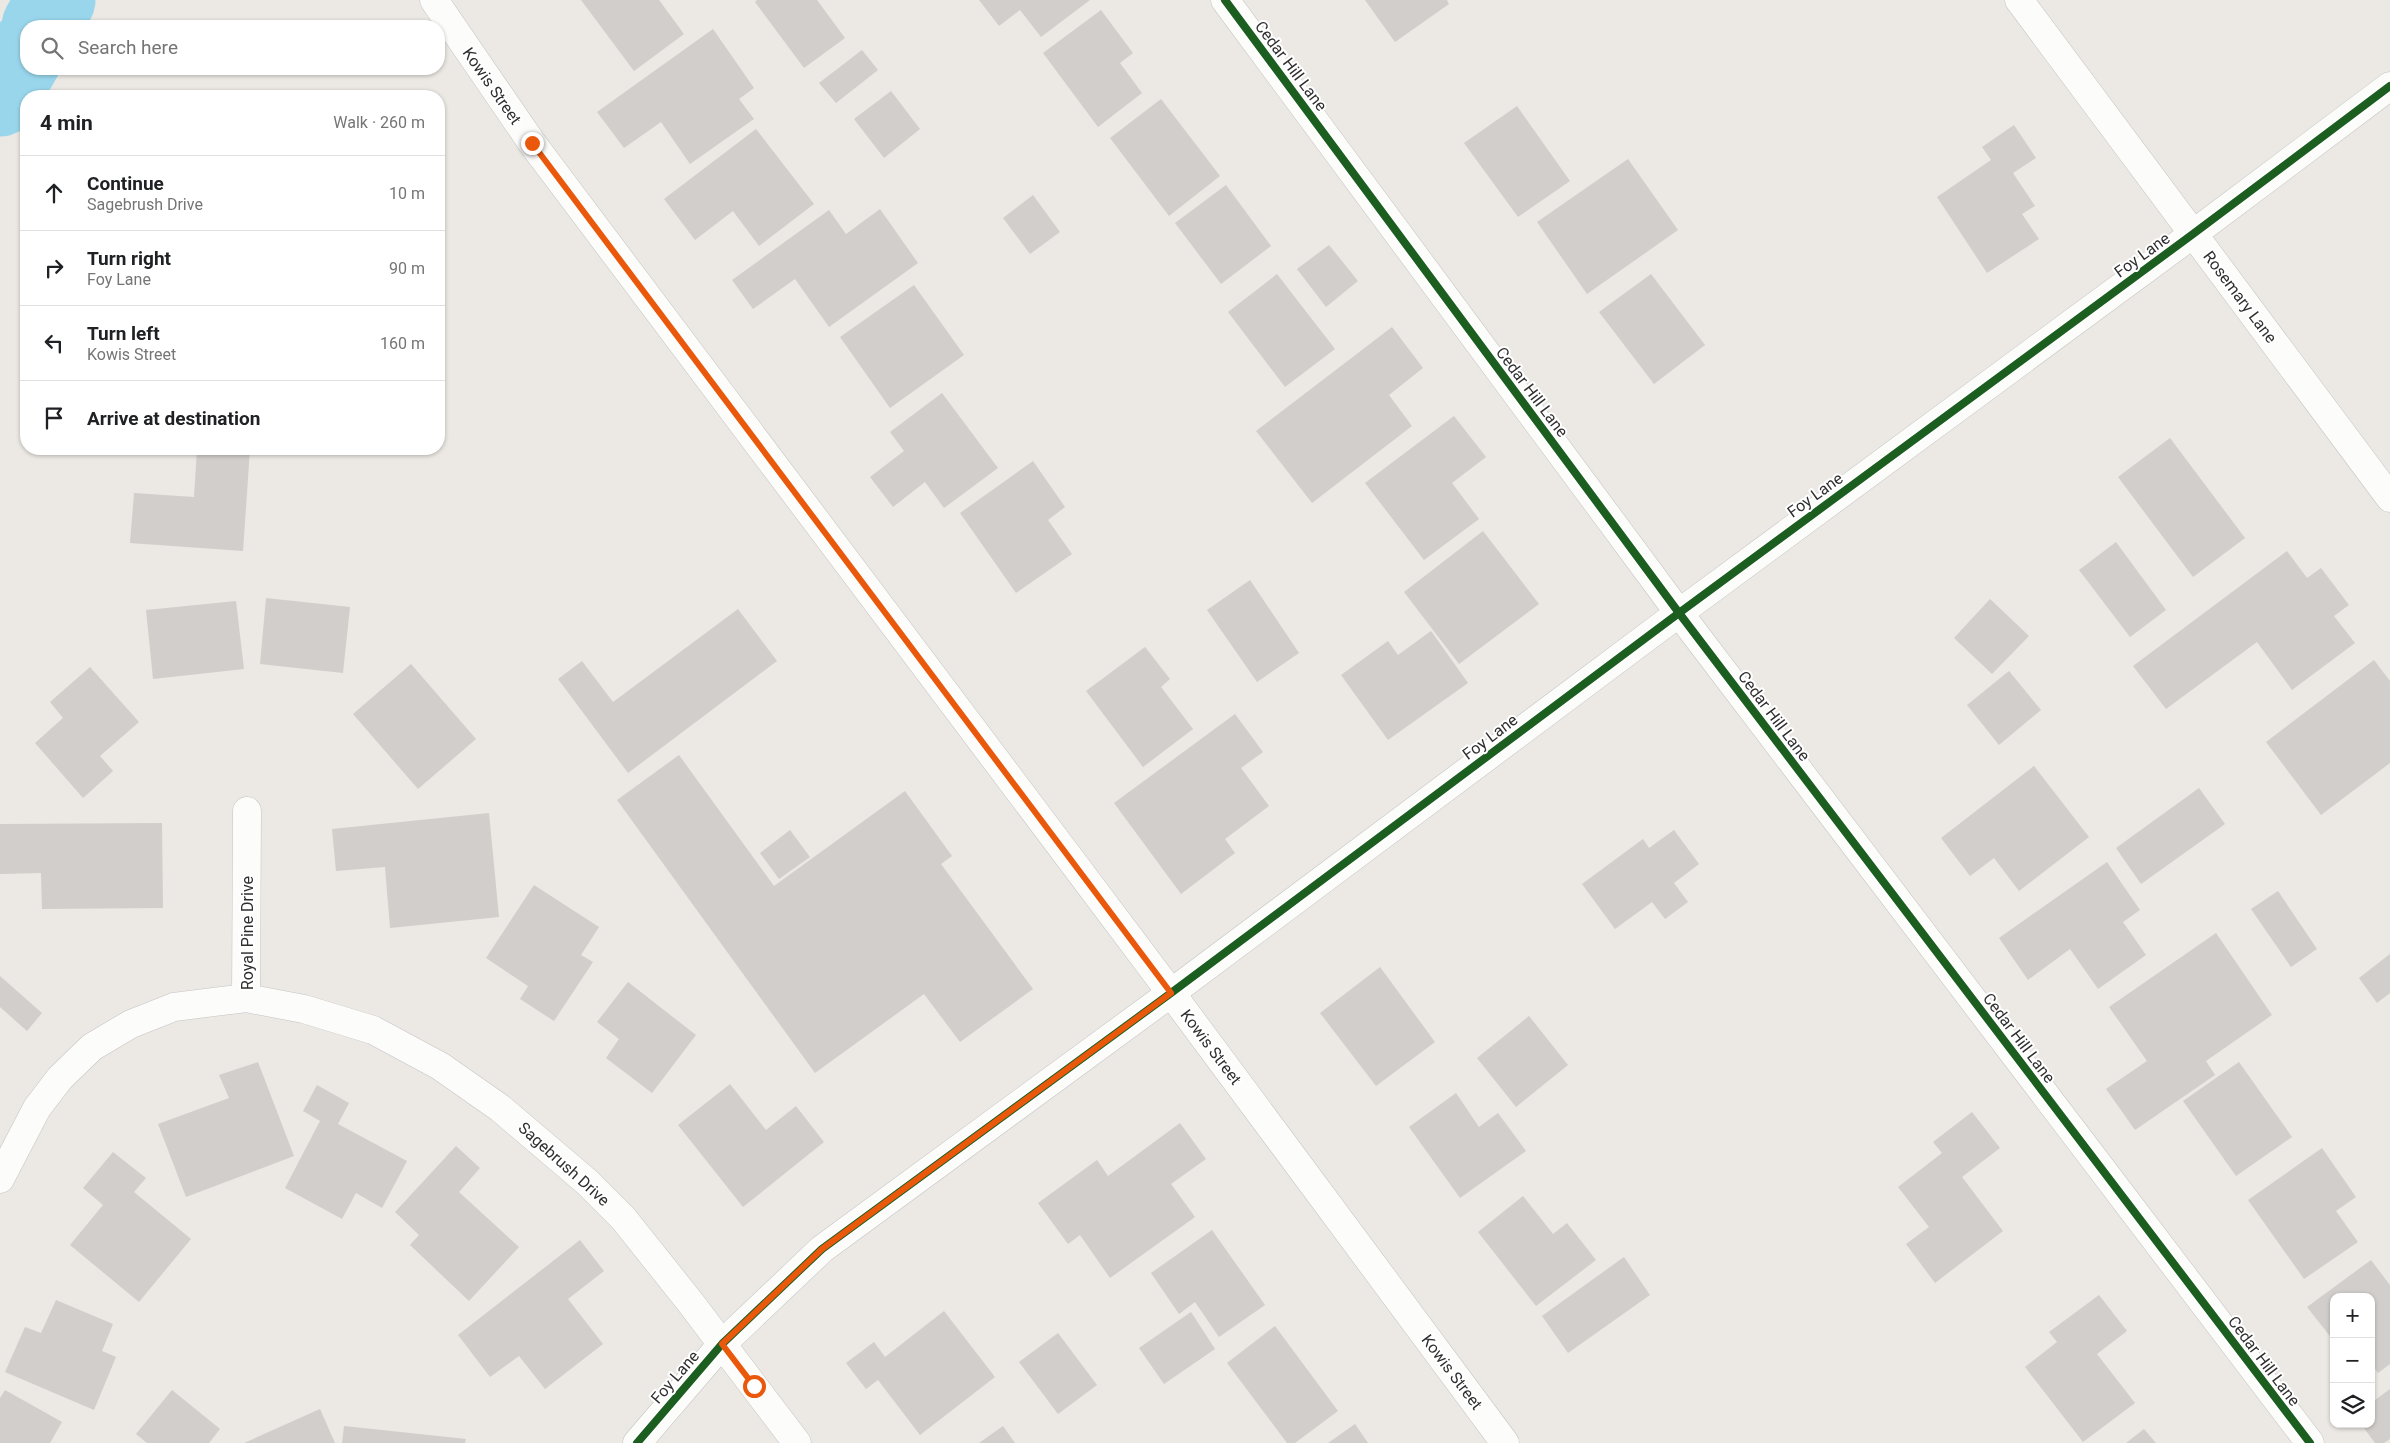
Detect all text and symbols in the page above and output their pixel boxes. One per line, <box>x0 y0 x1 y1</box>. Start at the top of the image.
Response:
street label: Cedar Hill Lane <box>1251 17 1331 115</box>
search box <box>20 20 445 75</box>
icon: search <box>38 34 66 62</box>
text: Search here <box>78 36 178 59</box>
street label: Kowis Street <box>459 44 525 128</box>
text: 4 min <box>40 111 93 135</box>
text: Walk · 260 m <box>333 113 425 132</box>
route end <box>521 132 544 155</box>
text: Continue <box>87 172 164 195</box>
icon: ahead <box>40 179 68 207</box>
text: 10 m <box>389 184 425 203</box>
text: Sagebrush Drive <box>87 195 203 214</box>
street label: Foy Lane <box>2111 229 2173 281</box>
text: Turn right <box>87 247 171 270</box>
street label: Rosemary Lane <box>2199 247 2281 347</box>
icon: right <box>40 254 68 282</box>
text: 90 m <box>389 259 425 278</box>
text: Foy Lane <box>87 270 151 289</box>
text: Turn left <box>87 322 160 345</box>
icon: left <box>40 329 68 357</box>
text: 160 m <box>380 334 425 353</box>
street label: Cedar Hill Lane <box>1492 343 1572 441</box>
text: Kowis Street <box>87 345 176 364</box>
icon: arrive <box>40 404 68 432</box>
text: Arrive at destination <box>87 407 260 430</box>
street label: Foy Lane <box>1784 469 1846 521</box>
street label: Cedar Hill Lane <box>1734 667 1814 765</box>
street label: Foy Lane <box>1459 710 1521 764</box>
street label: Royal Pine Drive <box>238 876 257 990</box>
street label: Cedar Hill Lane <box>1979 989 2059 1087</box>
street label: Kowis Street <box>1177 1006 1245 1088</box>
street label: Sagebrush Drive <box>515 1118 613 1210</box>
map controls <box>2330 1293 2375 1428</box>
button: + <box>2330 1293 2375 1338</box>
street label: Cedar Hill Lane <box>2224 1312 2304 1410</box>
street label: Kowis Street <box>1418 1331 1486 1413</box>
button: − <box>2330 1338 2375 1383</box>
street label: Foy Lane <box>647 1347 703 1407</box>
route start <box>743 1375 766 1398</box>
button: layers <box>2330 1383 2375 1428</box>

